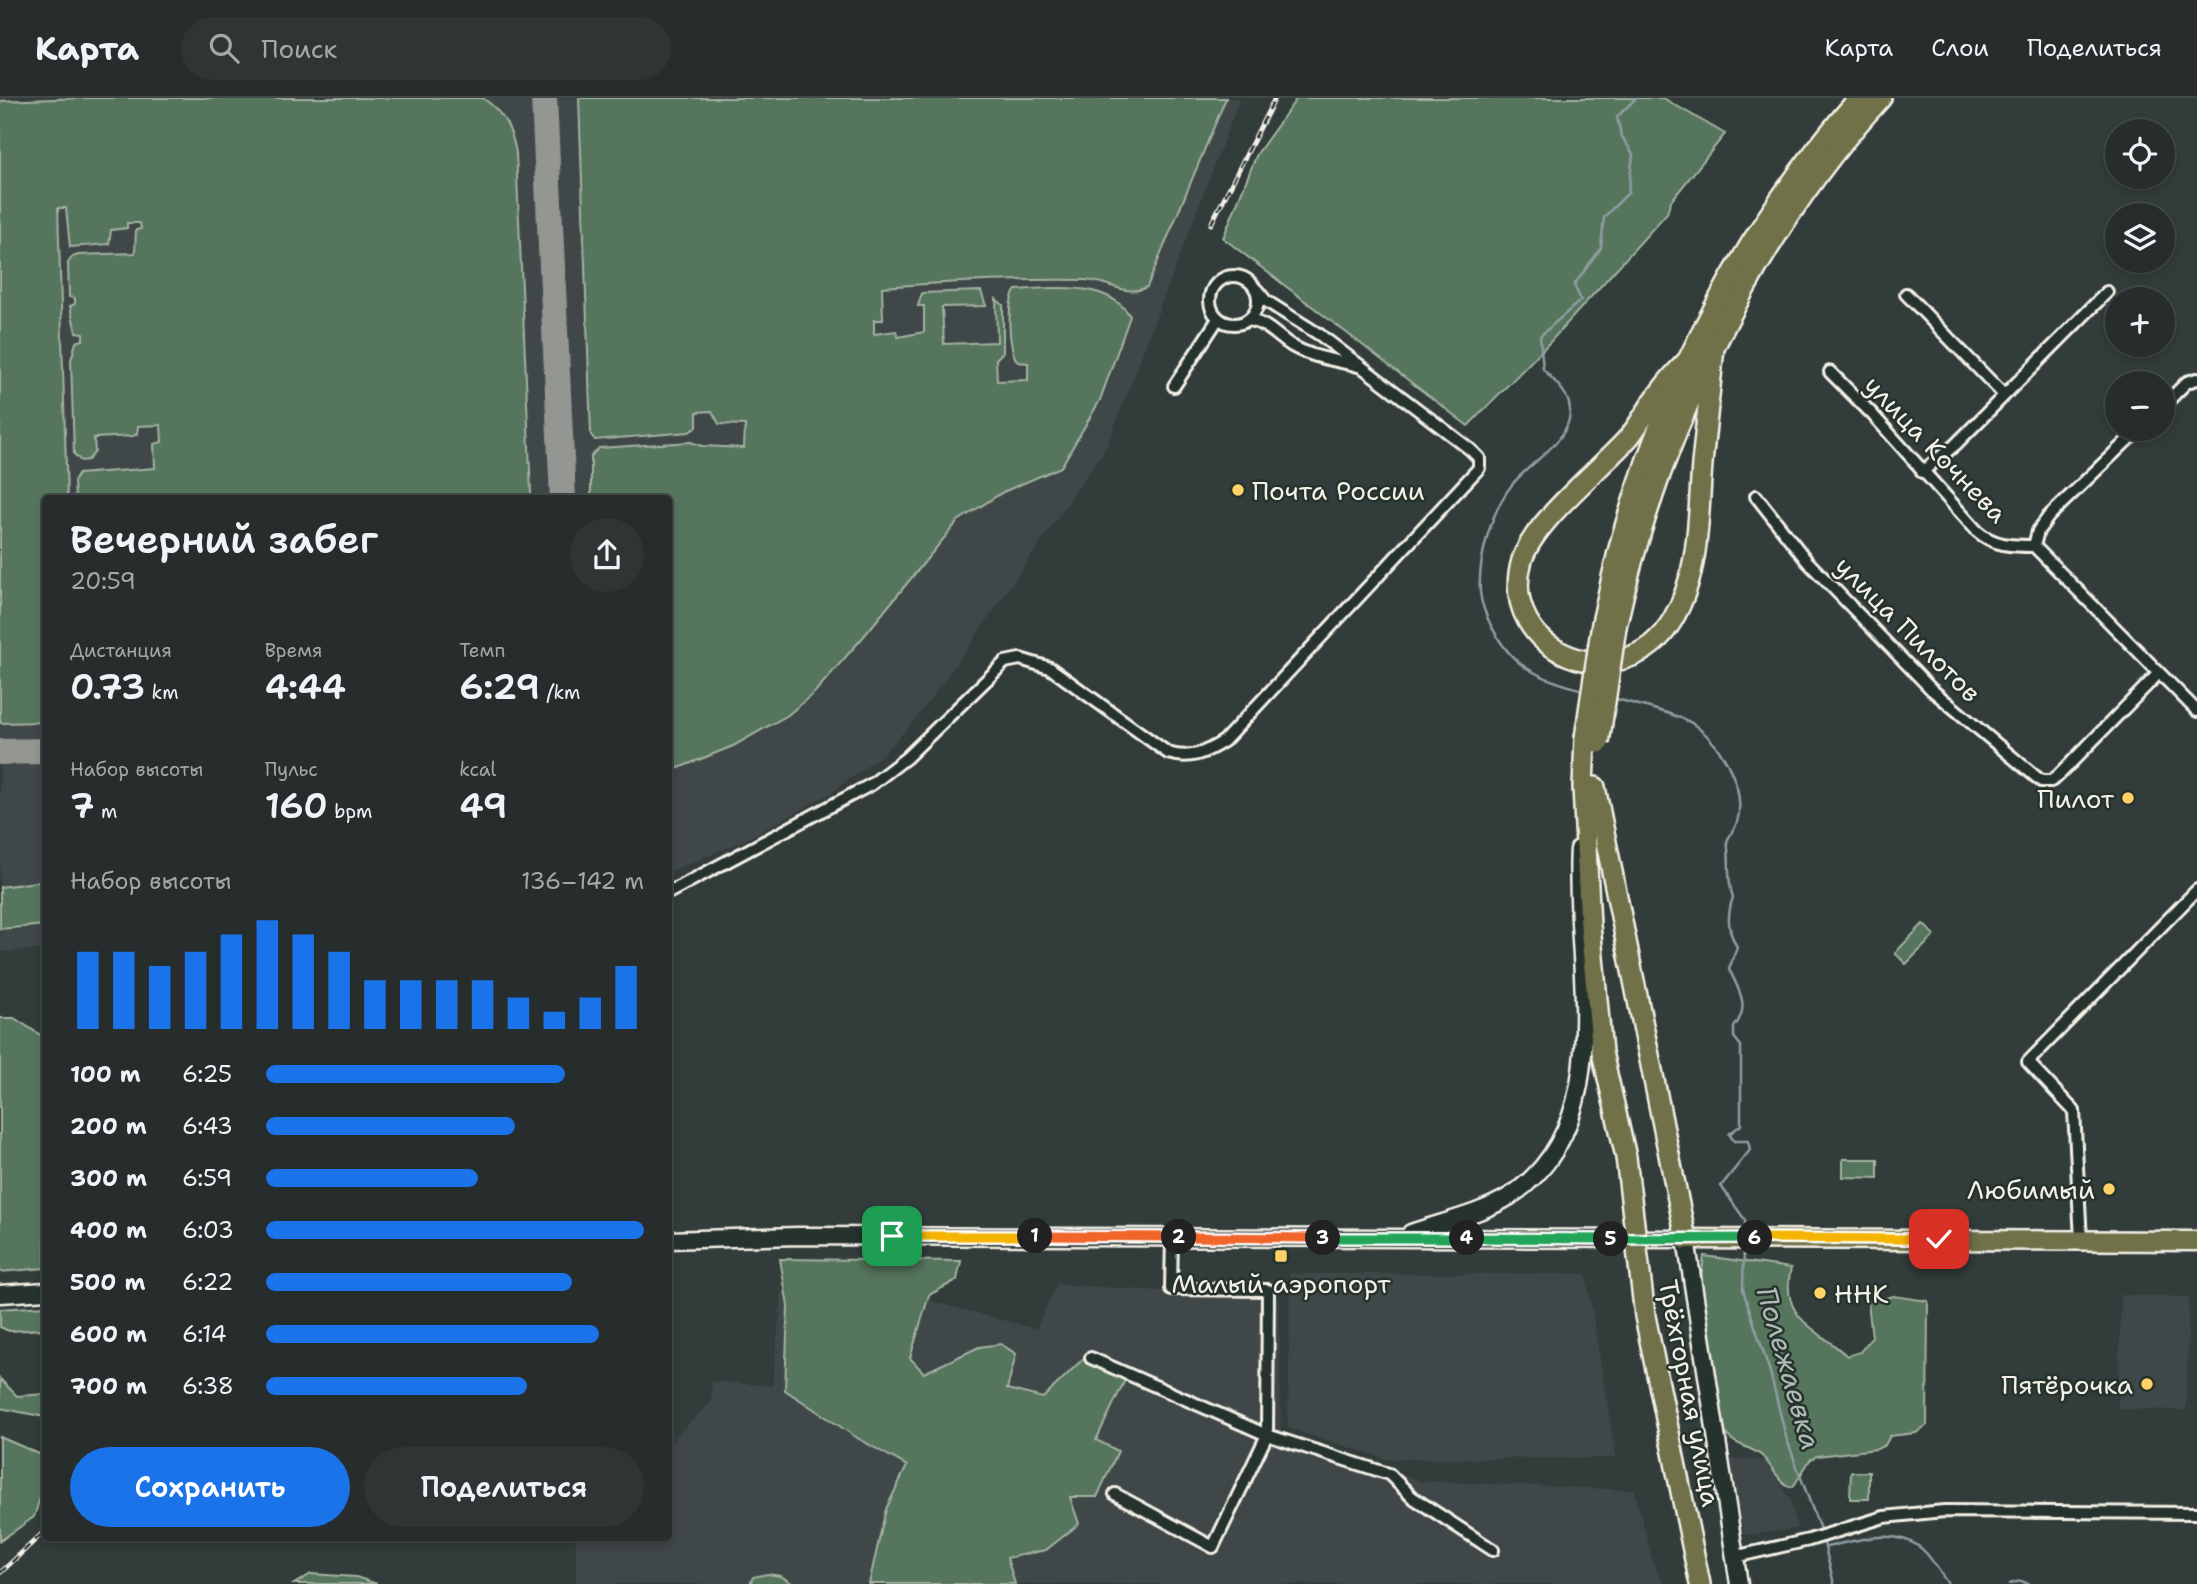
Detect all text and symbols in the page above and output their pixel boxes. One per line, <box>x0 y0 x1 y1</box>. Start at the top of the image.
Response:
search box <box>181 17 671 80</box>
text: Карта <box>35 26 139 71</box>
icon: search <box>205 29 243 67</box>
text: Поиск <box>261 31 337 66</box>
text: Карта <box>1825 32 1893 64</box>
text: Слои <box>1931 32 1989 64</box>
text: Поделиться <box>2027 32 2162 64</box>
map controls <box>2105 119 2175 441</box>
button: locate <box>2105 119 2175 189</box>
button: layers <box>2105 203 2175 273</box>
button: + <box>2105 287 2175 357</box>
street label: улица Кочнева <box>1857 368 2015 530</box>
button: − <box>2105 371 2175 441</box>
place label: Почта России <box>1252 473 1425 508</box>
marker: Почта России <box>1230 482 1246 498</box>
text: Вечерний забег <box>70 514 378 565</box>
button: share <box>570 518 644 592</box>
street label: улица Пилотов <box>1828 549 1988 709</box>
text: 20:59 <box>70 566 136 596</box>
text: Дистанция <box>70 638 172 663</box>
text: Время <box>265 638 323 663</box>
text: Темп <box>459 638 505 663</box>
text: 0.73 <box>70 663 145 710</box>
text: 4:44 <box>265 663 346 710</box>
text: 6:29 <box>459 663 540 710</box>
text: km <box>145 680 179 705</box>
text: /km <box>540 680 580 705</box>
text: Набор высоты <box>70 757 203 782</box>
text: Пульс <box>265 757 318 782</box>
text: kcal <box>459 757 496 782</box>
place label: Пилот <box>2037 781 2115 816</box>
text: 7 <box>70 782 95 829</box>
text: 160 <box>265 782 328 829</box>
text: 49 <box>459 782 507 829</box>
marker: Пилот <box>2120 790 2136 806</box>
text: m <box>95 799 117 824</box>
text: bpm <box>328 799 372 824</box>
text: Набор высоты <box>70 866 231 896</box>
text: 136–142 m <box>521 866 644 896</box>
text: 100 m <box>70 1059 141 1089</box>
text: 6:25 <box>182 1059 232 1089</box>
text: 200 m <box>70 1111 147 1141</box>
text: 6:43 <box>182 1111 233 1141</box>
text: 300 m <box>70 1163 147 1193</box>
text: 6:59 <box>182 1163 232 1193</box>
place label: Любимый <box>1967 1172 2095 1207</box>
marker: Любимый <box>2101 1181 2117 1197</box>
pin <box>862 1206 922 1266</box>
pin <box>1909 1209 1969 1269</box>
text: 400 m <box>70 1215 147 1245</box>
text: 6:03 <box>182 1215 234 1245</box>
icon: arrive <box>873 1217 911 1255</box>
pin: 1 <box>1018 1218 1052 1254</box>
pin: 2 <box>1162 1220 1196 1254</box>
pin: 3 <box>1306 1220 1340 1256</box>
pin: 4 <box>1450 1220 1484 1256</box>
pin: 6 <box>1738 1220 1772 1256</box>
icon: check <box>1920 1220 1958 1258</box>
pin: 5 <box>1594 1222 1628 1256</box>
text: 1 <box>1030 1223 1039 1248</box>
text: 2 <box>1172 1224 1185 1249</box>
text: 3 <box>1316 1225 1329 1250</box>
text: 4 <box>1460 1225 1473 1250</box>
text: 6 <box>1748 1225 1761 1250</box>
text: 5 <box>1605 1226 1616 1251</box>
marker: Малый аэропорт <box>1273 1248 1289 1264</box>
place label: Малый аэропорт <box>1172 1266 1391 1301</box>
text: 500 m <box>70 1267 145 1297</box>
text: 6:22 <box>182 1267 233 1297</box>
place label: ННК <box>1834 1276 1889 1311</box>
street label: Трёхгорная улица <box>1651 1277 1729 1509</box>
water label: Полежаевка <box>1748 1282 1830 1454</box>
marker: ННК <box>1812 1285 1828 1301</box>
text: 600 m <box>70 1319 147 1349</box>
text: 6:14 <box>182 1319 227 1349</box>
place label: Пятёрочка <box>2001 1367 2133 1402</box>
text: 700 m <box>70 1371 147 1401</box>
text: 6:38 <box>182 1371 234 1401</box>
marker: Пятёрочка <box>2139 1376 2155 1392</box>
button: Сохранить <box>70 1447 350 1527</box>
button: Поделиться <box>364 1447 644 1527</box>

